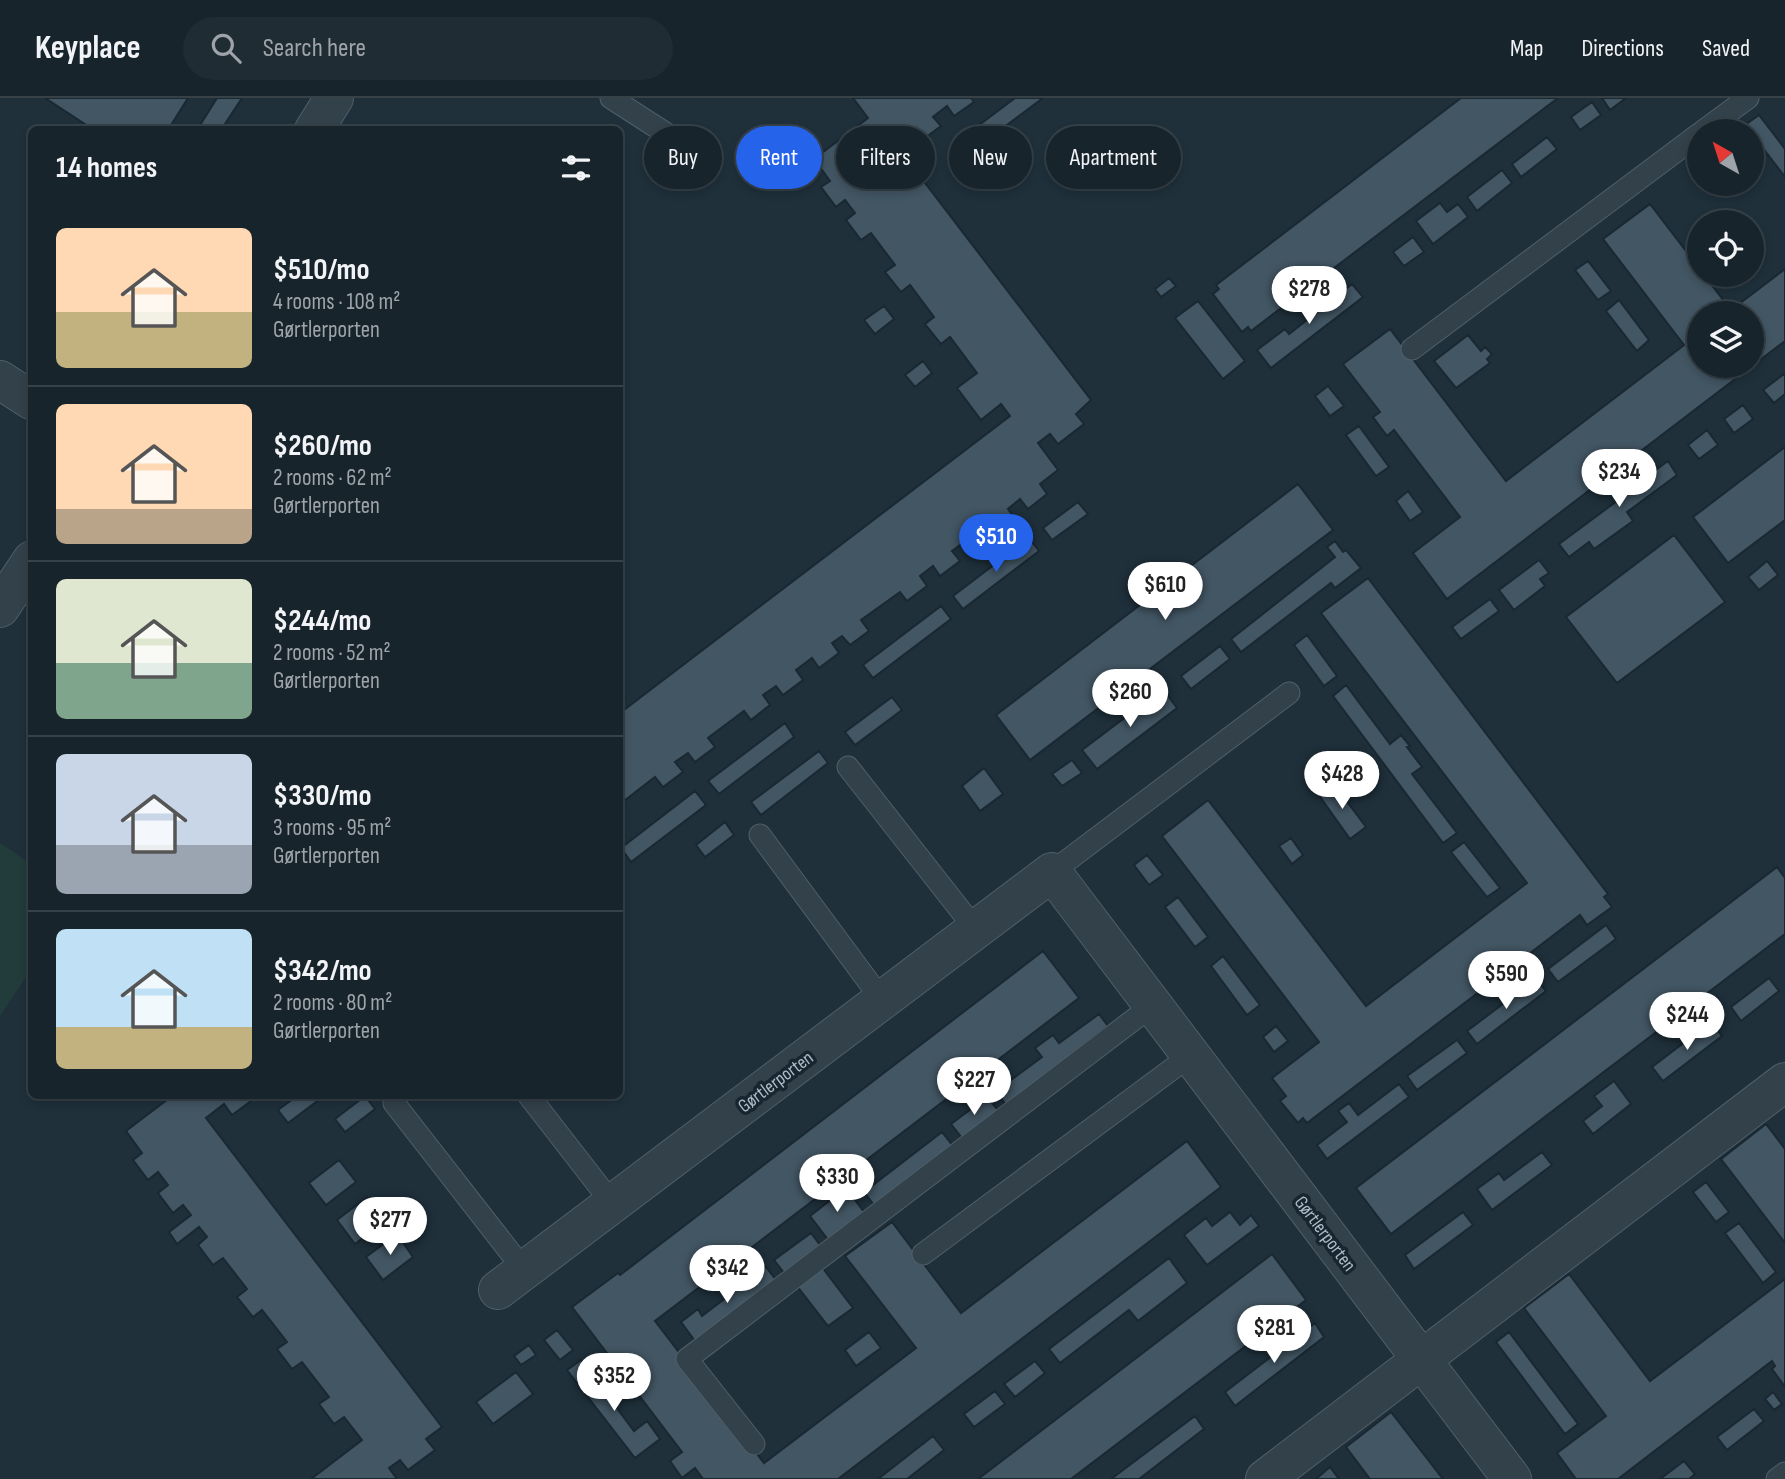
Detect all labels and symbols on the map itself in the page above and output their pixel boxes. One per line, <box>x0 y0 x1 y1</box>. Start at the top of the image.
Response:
north arrow <box>1687 119 1764 196</box>
pin: $278 <box>1268 266 1350 326</box>
pin: $234 <box>1578 450 1660 509</box>
pin: $510 <box>955 514 1037 574</box>
pin: $610 <box>1124 562 1206 622</box>
pin: $260 <box>1089 670 1171 729</box>
pin: $428 <box>1301 752 1383 811</box>
pin: $590 <box>1465 951 1547 1011</box>
pin: $244 <box>1646 992 1728 1052</box>
street label: Gørtlerporten <box>734 1046 818 1118</box>
pin: $227 <box>933 1058 1015 1117</box>
pin: $330 <box>796 1154 878 1214</box>
street label: Gørtlerporten <box>1289 1192 1361 1276</box>
pin: $277 <box>349 1198 431 1257</box>
pin: $342 <box>686 1246 768 1305</box>
pin: $281 <box>1233 1306 1315 1365</box>
pin: $352 <box>573 1354 655 1413</box>

